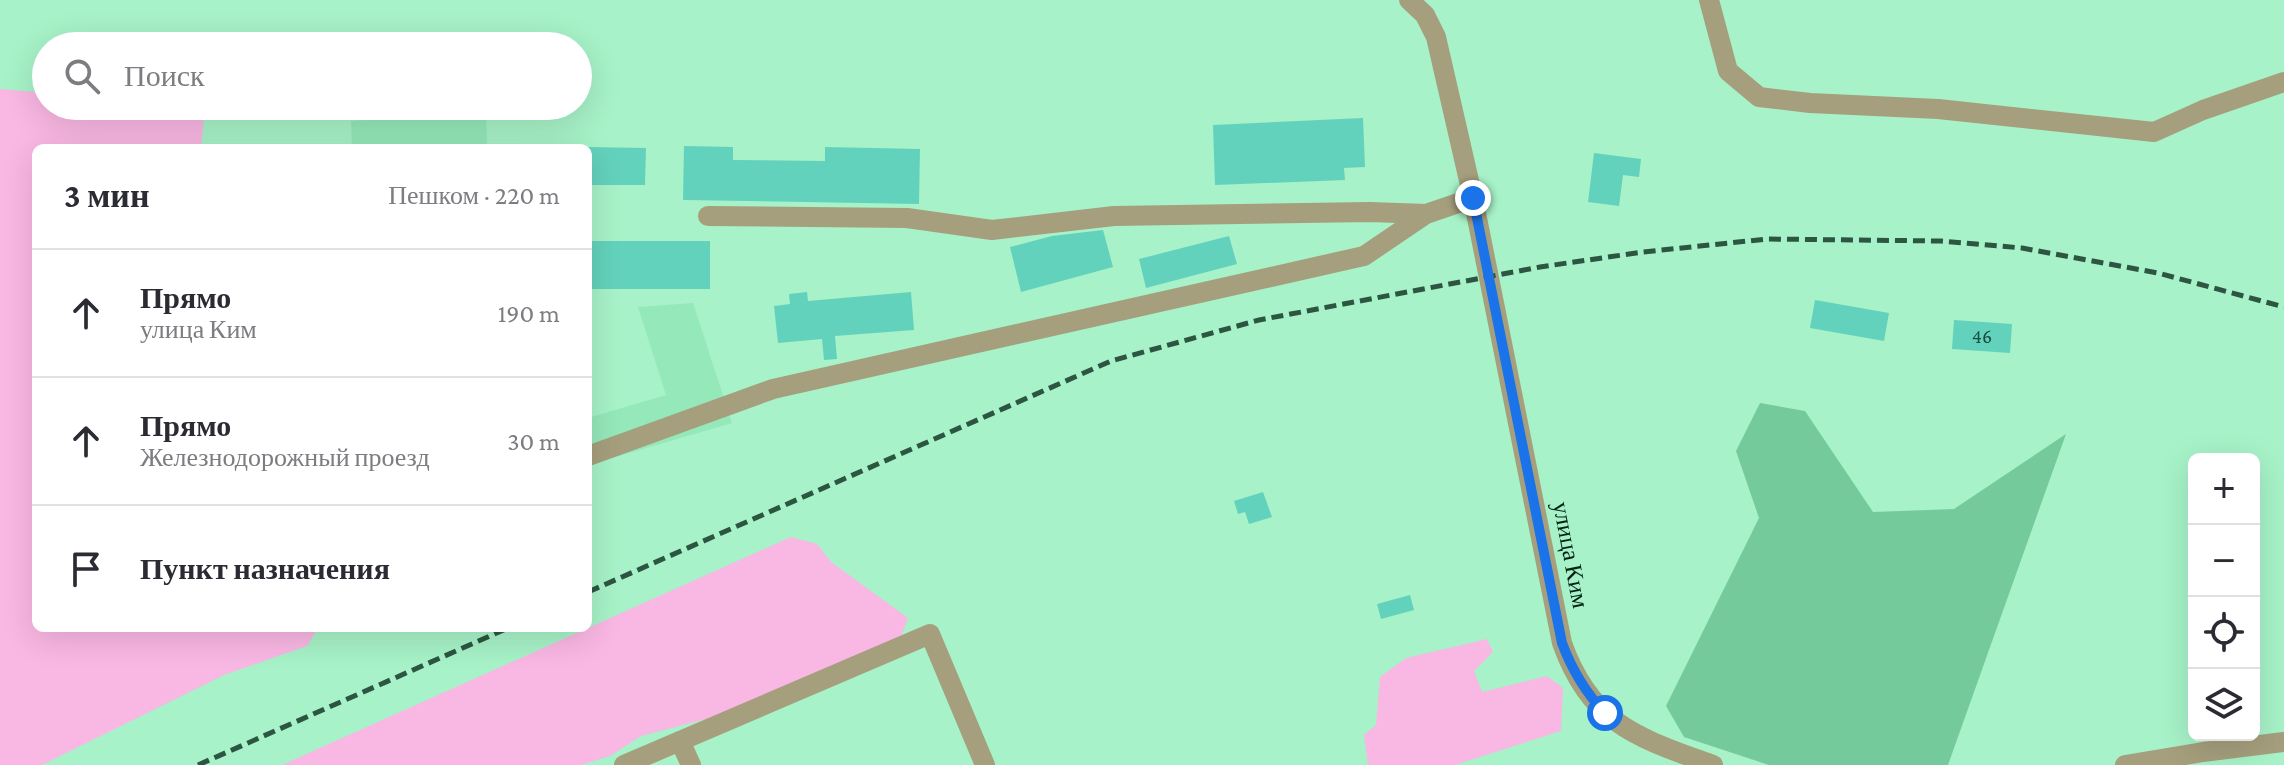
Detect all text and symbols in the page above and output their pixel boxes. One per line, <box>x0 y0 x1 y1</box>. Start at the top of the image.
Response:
search box <box>32 32 592 120</box>
icon: search <box>60 54 104 98</box>
text: Поиск <box>124 59 205 92</box>
text: 3 мин <box>64 177 149 214</box>
route end <box>1455 180 1491 216</box>
text: Пешком · 220 m <box>388 181 560 210</box>
text: Прямо <box>140 281 231 314</box>
icon: ahead <box>64 291 108 335</box>
text: 190 m <box>498 299 560 328</box>
text: улица Ким <box>140 315 257 344</box>
house number: 46 <box>1972 325 1992 347</box>
text: Прямо <box>140 409 231 442</box>
icon: ahead <box>64 419 108 463</box>
text: 30 m <box>507 427 560 456</box>
text: Железнодорожный проезд <box>140 443 430 472</box>
map controls <box>2188 453 2260 741</box>
button: + <box>2188 453 2260 525</box>
street label: улица Ким <box>1548 499 1595 610</box>
button: − <box>2188 525 2260 597</box>
icon: arrive <box>64 547 108 591</box>
text: Пункт назначения <box>140 552 390 585</box>
button: locate <box>2188 597 2260 669</box>
button: layers <box>2188 669 2260 741</box>
route start <box>1587 695 1623 731</box>

